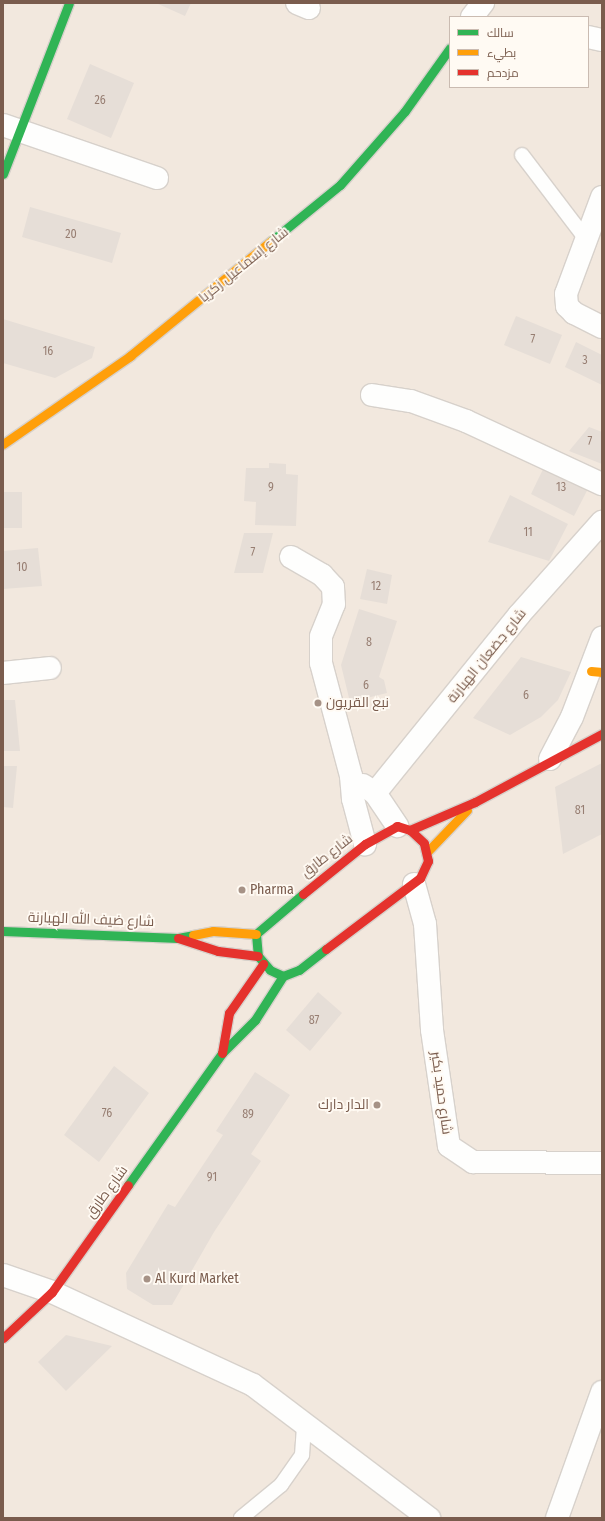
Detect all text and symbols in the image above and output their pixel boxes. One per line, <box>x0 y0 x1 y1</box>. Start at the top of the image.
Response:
legend <box>449 16 589 88</box>
text: سالك <box>487 26 514 40</box>
text: بطيء <box>487 46 516 60</box>
text: مزدحم <box>487 66 519 80</box>
house number: 26 <box>94 94 106 108</box>
street label: شارع إسماعيل زكريا <box>196 224 292 306</box>
house number: 20 <box>65 228 77 242</box>
house number: 7 <box>531 333 535 347</box>
house number: 16 <box>43 345 53 359</box>
house number: 3 <box>582 354 588 368</box>
house number: 7 <box>588 435 592 449</box>
house number: 9 <box>268 481 274 495</box>
house number: 13 <box>556 481 566 495</box>
house number: 11 <box>523 526 533 540</box>
house number: 7 <box>251 546 255 560</box>
house number: 10 <box>17 561 27 575</box>
house number: 12 <box>371 580 381 594</box>
street label: شارع جضعان الهبارنة <box>444 605 530 707</box>
house number: 8 <box>366 636 372 650</box>
house number: 6 <box>363 679 369 693</box>
house number: 6 <box>523 689 529 703</box>
place label: نبع القريون <box>326 695 389 711</box>
marker: نبع القريون <box>313 698 323 708</box>
house number: 81 <box>575 804 585 818</box>
street label: شارع طارق <box>298 831 356 881</box>
place label: Pharma <box>250 882 294 898</box>
marker: Pharma <box>237 885 247 895</box>
street label: شارع ضيف الله الهبارنة <box>28 909 154 931</box>
house number: 87 <box>309 1014 319 1028</box>
street label: شارع حميد بكير <box>427 1050 455 1136</box>
place label: الدار دارك <box>318 1097 369 1113</box>
marker: الدار دارك <box>372 1100 382 1110</box>
house number: 76 <box>102 1107 112 1121</box>
house number: 89 <box>242 1108 254 1122</box>
street label: شارع طارق <box>82 1163 132 1221</box>
house number: 91 <box>207 1171 217 1185</box>
place label: Al Kurd Market <box>155 1271 239 1287</box>
marker: Al Kurd Market <box>142 1274 152 1284</box>

